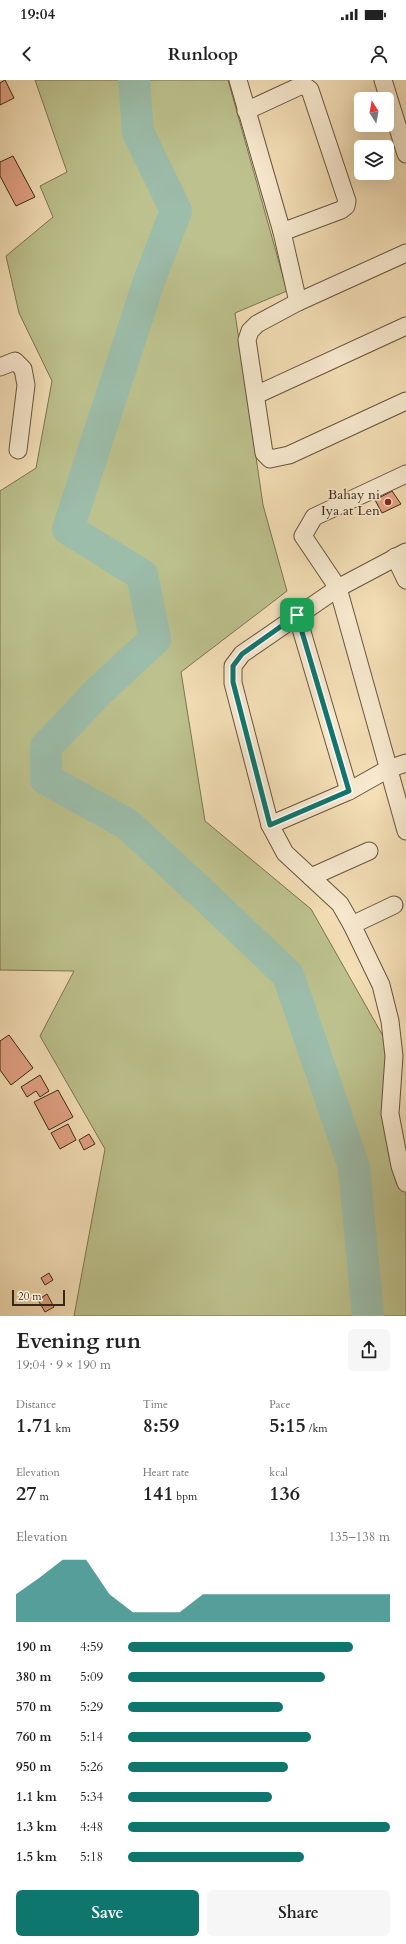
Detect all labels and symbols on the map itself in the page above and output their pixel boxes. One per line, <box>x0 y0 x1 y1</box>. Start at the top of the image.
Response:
north arrow <box>354 92 394 132</box>
place label: Bahay ni Iya at Len <box>321 485 380 520</box>
marker: Bahay ni Iya at Len <box>383 497 393 507</box>
pin <box>280 598 314 632</box>
scale bar <box>12 1288 65 1307</box>

